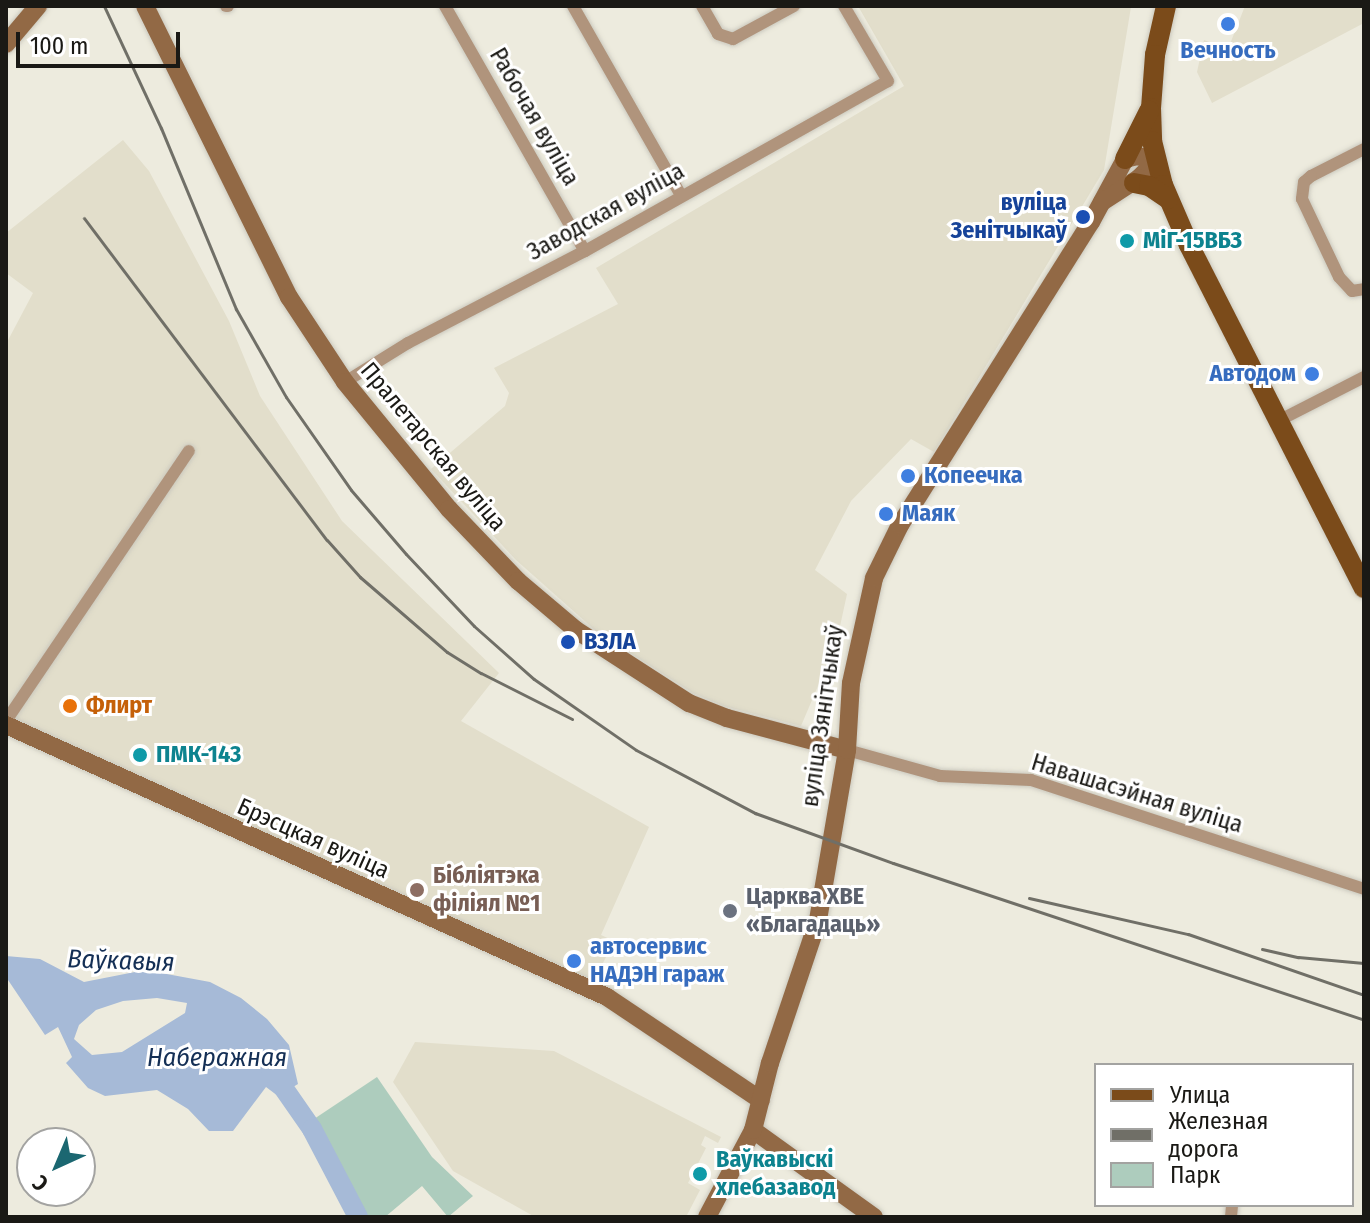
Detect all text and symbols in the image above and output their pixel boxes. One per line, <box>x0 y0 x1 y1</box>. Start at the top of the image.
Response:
marker: Вечность <box>1219 15 1237 33</box>
scale bar <box>20 16 184 66</box>
text: 100 m <box>30 32 88 60</box>
place label: Вечность <box>1180 37 1276 65</box>
street label: Рабочая вуліца <box>483 43 585 191</box>
street label: Заводская вуліца <box>522 157 690 267</box>
place label: вуліца Зенітчыкаў <box>950 189 1067 245</box>
marker: вуліца Зенітчыкаў <box>1074 208 1092 226</box>
place label: МіГ-15ВБЗ <box>1143 227 1242 255</box>
marker: МіГ-15ВБЗ <box>1118 232 1136 250</box>
street label: Пралетарская вуліца <box>354 357 512 537</box>
place label: Автодом <box>1209 360 1296 388</box>
marker: Автодом <box>1303 365 1321 383</box>
place label: Копеечка <box>924 462 1023 490</box>
marker: Копеечка <box>899 467 917 485</box>
place label: Маяк <box>902 500 955 528</box>
marker: Маяк <box>877 505 895 523</box>
street label: вуліца Зянітчыкаў <box>796 623 850 809</box>
place label: ВЗЛА <box>584 628 636 656</box>
marker: ВЗЛА <box>559 633 577 651</box>
place label: Флирт <box>86 692 152 720</box>
marker: Флирт <box>61 697 79 715</box>
place label: ПМК-143 <box>156 741 241 769</box>
marker: ПМК-143 <box>131 746 149 764</box>
street label: Навашасэйная вуліца <box>1028 748 1246 840</box>
street label: Брэсцкая вуліца <box>232 793 394 885</box>
place label: Бібліятэка філіял №1 <box>433 862 540 918</box>
marker: Бібліятэка філіял №1 <box>408 881 426 899</box>
place label: Царква ХВЕ «Благадаць» <box>746 883 880 939</box>
marker: Царква ХВЕ «Благадаць» <box>721 902 739 920</box>
place label: автосервис НАДЭН гараж <box>590 933 724 989</box>
water label: Ваўкавыя <box>67 944 175 978</box>
marker: автосервис НАДЭН гараж <box>565 952 583 970</box>
water label: Наберажная <box>147 1042 287 1074</box>
legend <box>1094 1063 1354 1207</box>
text: Улица <box>1170 1081 1230 1109</box>
text: Железная дорога <box>1169 1107 1268 1163</box>
north arrow <box>16 1127 96 1207</box>
place label: Ваўкавыскі хлебазавод <box>716 1146 835 1202</box>
text: Парк <box>1170 1161 1220 1189</box>
marker: Ваўкавыскі хлебазавод <box>691 1165 709 1183</box>
text: С <box>27 1169 54 1197</box>

